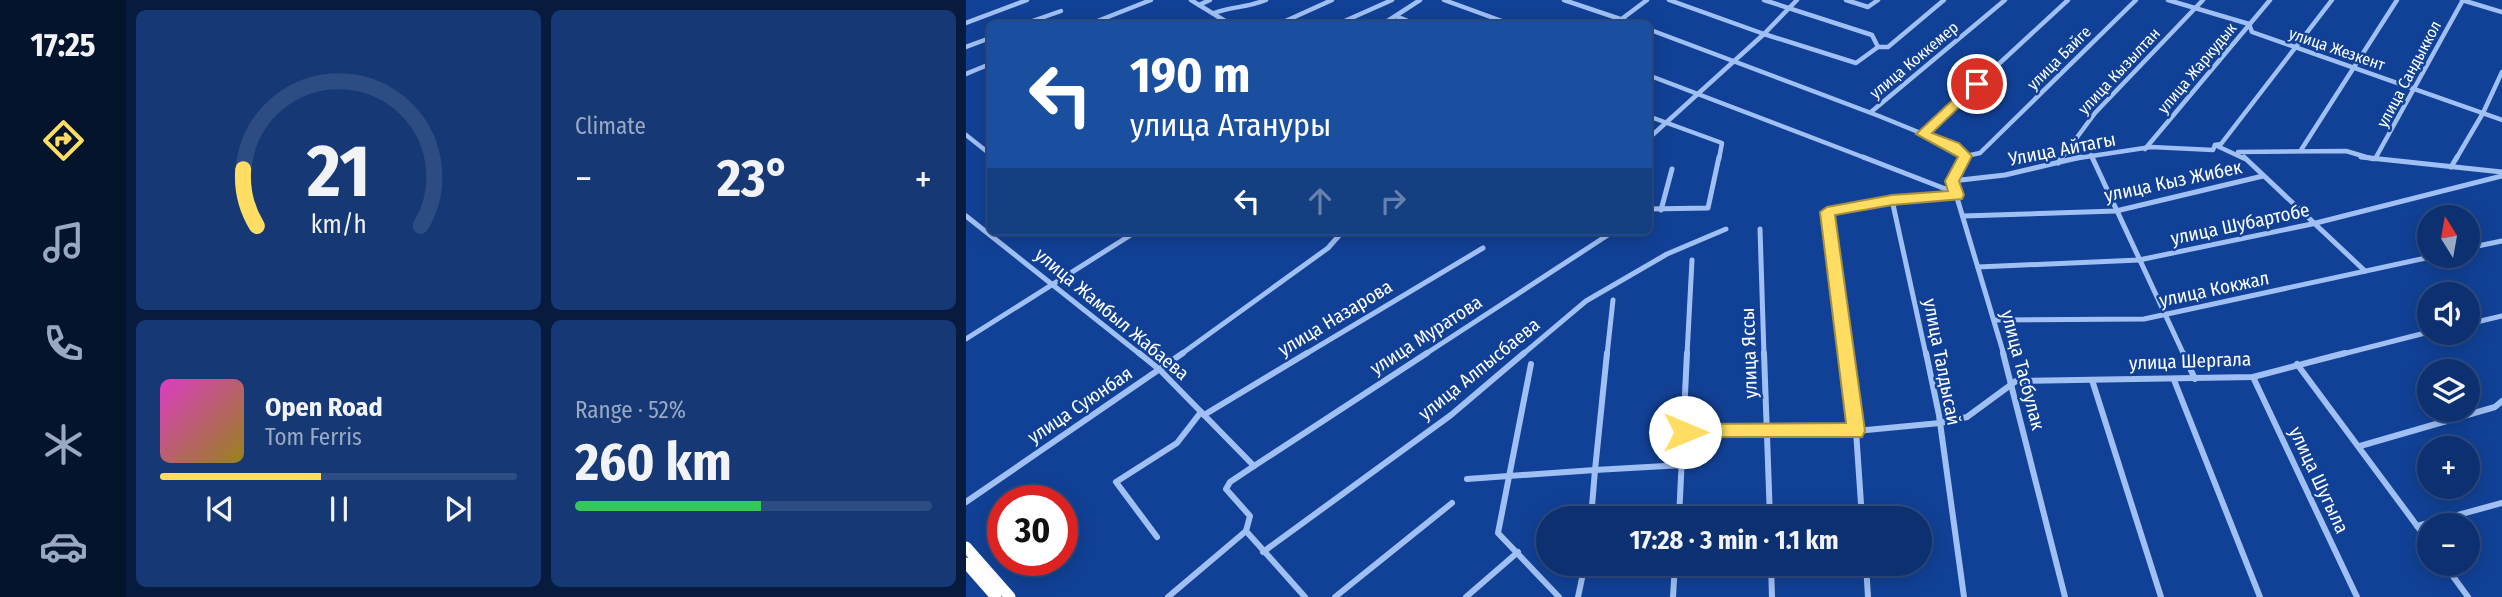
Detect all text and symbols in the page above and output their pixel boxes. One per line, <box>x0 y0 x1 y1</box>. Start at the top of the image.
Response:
street label: улица Сандыккол <box>2373 17 2445 131</box>
street label: улица Коккемер <box>1866 18 1962 102</box>
street label: улица Жаркудык <box>2154 18 2241 117</box>
street label: улица Байге <box>2023 22 2095 94</box>
street label: улица Кызылтан <box>2074 24 2164 118</box>
street label: улица Жезкент <box>2286 24 2388 74</box>
text: 17:25 <box>30 26 96 64</box>
text: 190 m <box>1130 46 1250 105</box>
icon: left <box>1015 49 1106 140</box>
pin <box>1947 54 2007 114</box>
icon: arrive <box>1958 65 1996 103</box>
text: улица Атануры <box>1130 106 1331 144</box>
text: Climate <box>575 112 646 140</box>
icon: directions <box>39 116 88 165</box>
street label: Улица Айтагы <box>2005 127 2118 171</box>
text: 21 <box>306 128 370 215</box>
text: 23° <box>717 147 790 210</box>
street label: улица Кыз Жибек <box>2102 155 2244 207</box>
text: − <box>575 156 592 202</box>
text: + <box>915 156 932 202</box>
icon: left <box>1228 182 1266 220</box>
icon: ahead <box>1301 182 1339 220</box>
icon: right <box>1374 182 1412 220</box>
street label: улица Шубартобе <box>2168 198 2312 250</box>
north arrow <box>2417 205 2480 268</box>
map controls <box>2417 205 2480 576</box>
text: km/h <box>311 210 366 240</box>
icon: music <box>39 218 88 267</box>
street label: улица Жамбыл Жабаева <box>1030 243 1194 385</box>
street label: улица Кокжал <box>2157 266 2271 312</box>
street label: улица Назарова <box>1274 275 1396 361</box>
button: sound <box>2417 282 2480 345</box>
street label: улица Муратова <box>1366 290 1486 380</box>
street label: улица Талдысай <box>1918 297 1966 427</box>
street label: улица Яссы <box>1736 307 1762 399</box>
street label: улица Тасбулак <box>1996 307 2050 433</box>
street label: улица Алпысбаева <box>1414 313 1544 425</box>
icon: phone <box>39 319 88 368</box>
street label: улица Шергала <box>2129 347 2251 375</box>
button: layers <box>2417 359 2480 422</box>
street label: улица Суюнбая <box>1023 362 1137 448</box>
text: Open Road <box>265 392 383 423</box>
position arrow <box>1648 395 1722 469</box>
text: Range · 52% <box>575 396 686 424</box>
icon: climate <box>39 420 88 469</box>
text: Tom Ferris <box>265 423 362 451</box>
street label: улица Шугыла <box>2284 423 2354 537</box>
text: 260 km <box>575 431 732 494</box>
button: + <box>2417 436 2480 499</box>
speed limit sign: 30 <box>987 485 1078 576</box>
icon: previous <box>201 490 239 528</box>
icon: pause <box>320 490 358 528</box>
icon: next <box>439 490 477 528</box>
button: − <box>2417 513 2480 576</box>
icon: car <box>39 522 88 571</box>
text: 17:28 · 3 min · 1.1 km <box>1629 525 1839 556</box>

